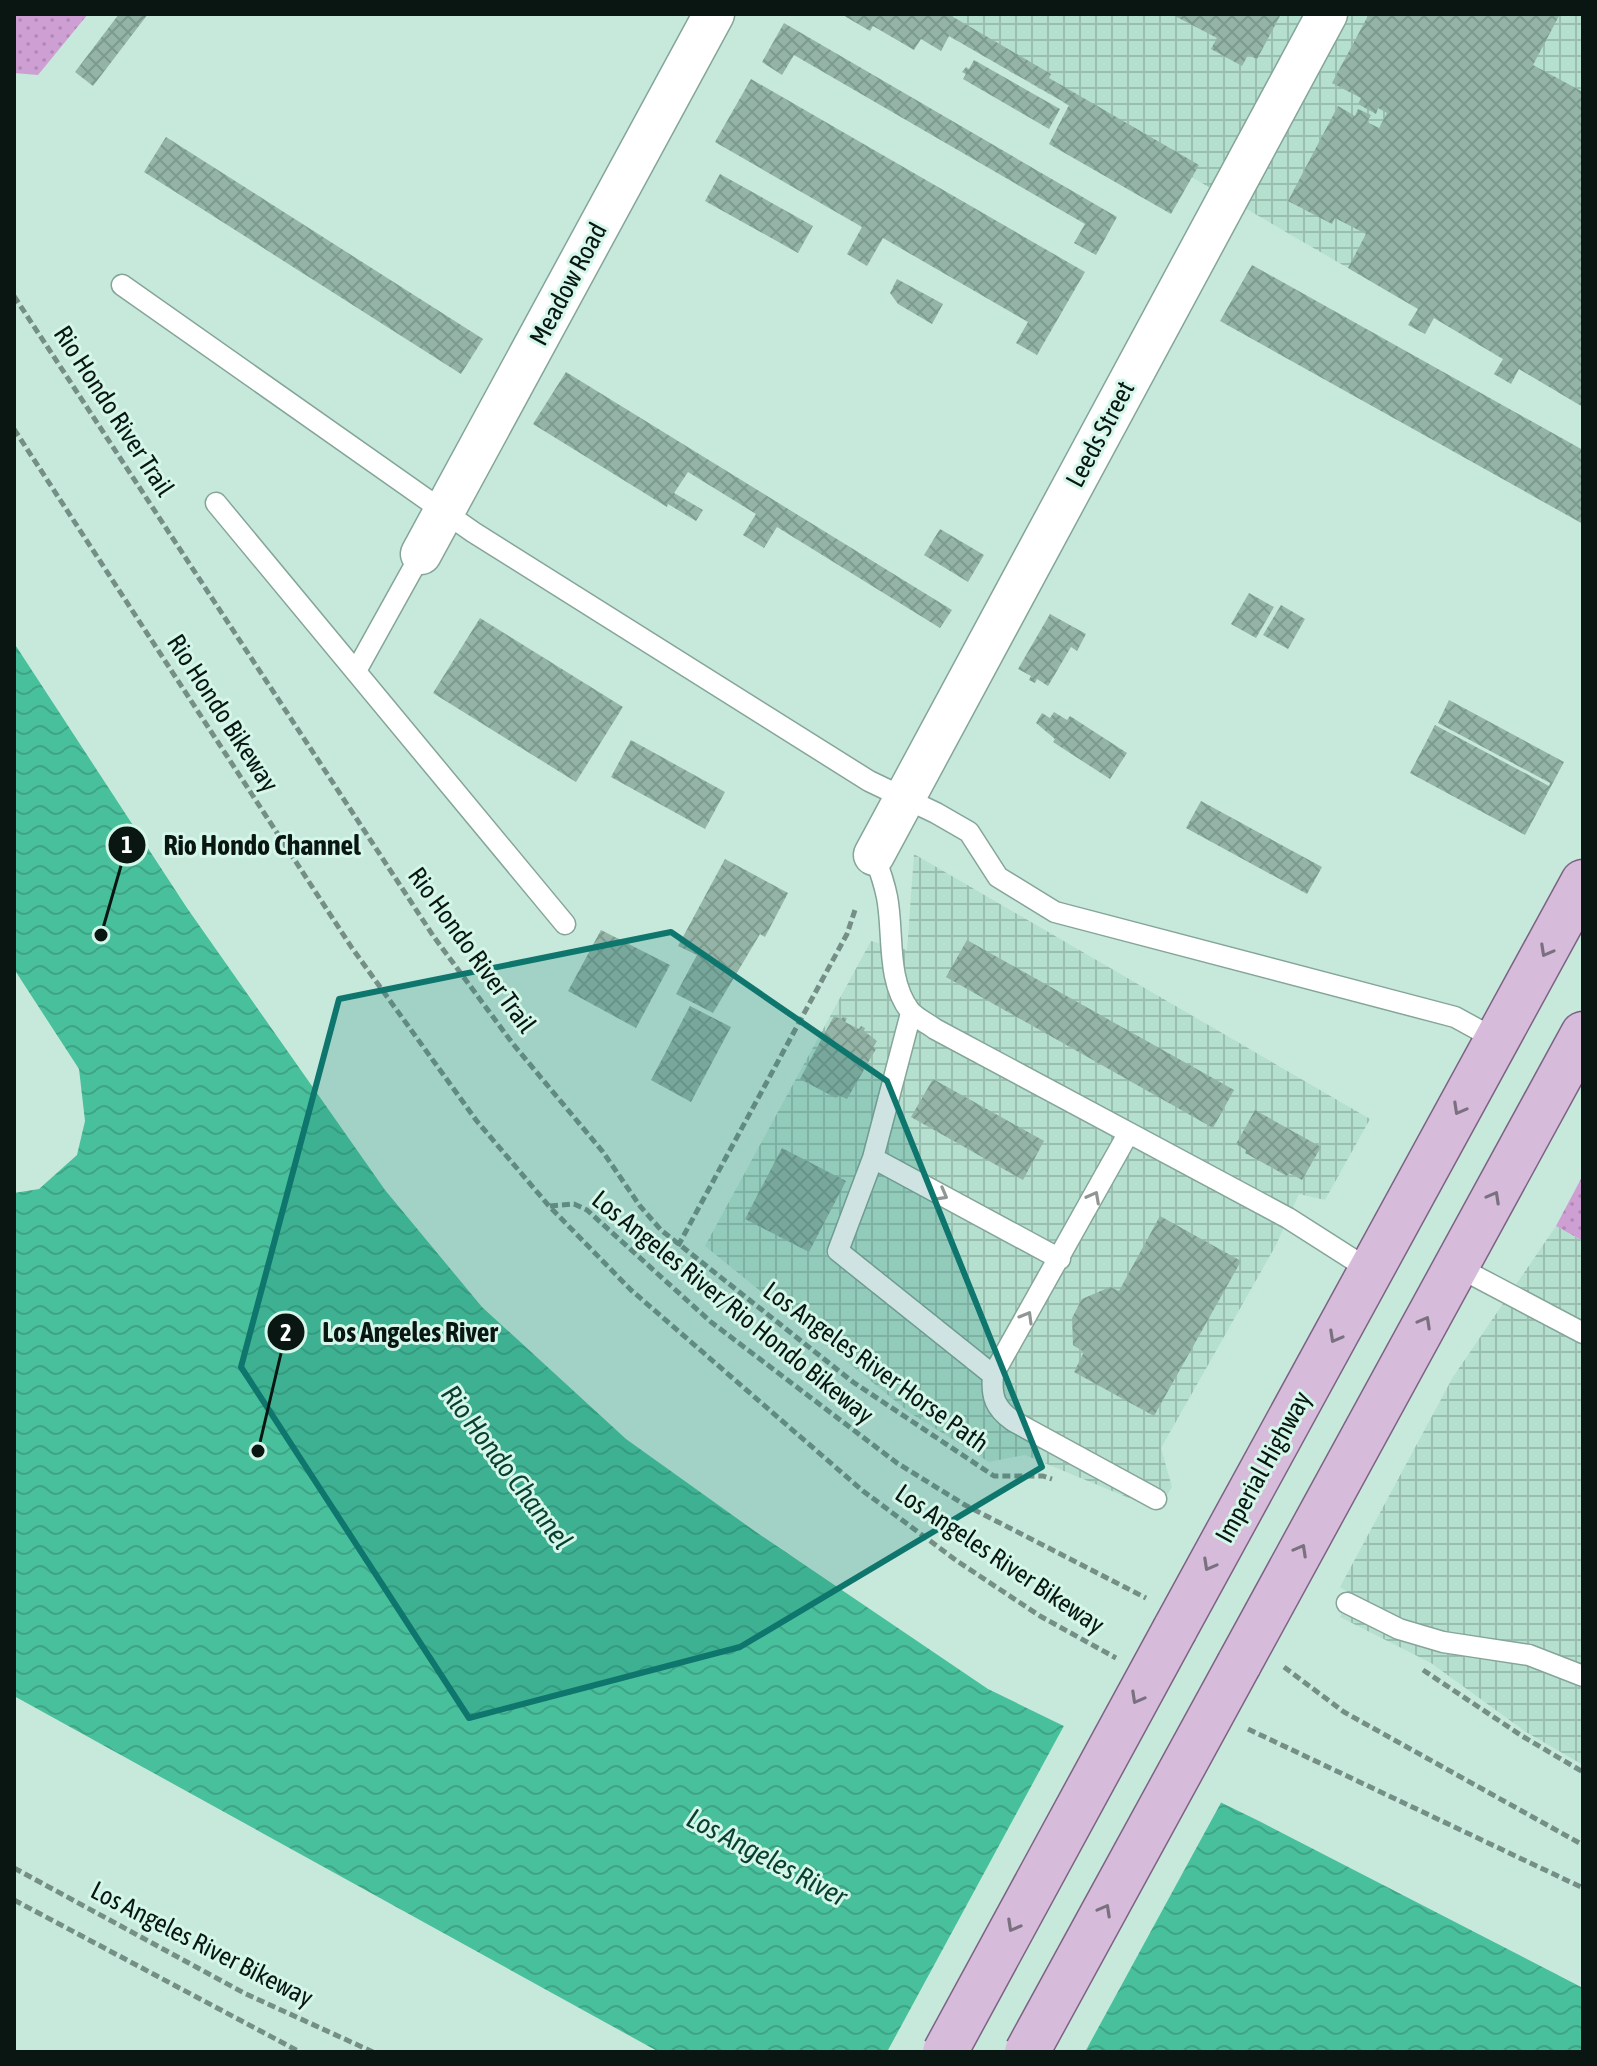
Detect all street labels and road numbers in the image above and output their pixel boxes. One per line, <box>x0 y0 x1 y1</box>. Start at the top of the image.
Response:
street label: Meadow Road <box>523 218 613 350</box>
street label: Rio Hondo River Trail <box>48 320 180 502</box>
street label: Leeds Street <box>1060 376 1140 492</box>
street label: Rio Hondo Bikeway <box>161 629 285 798</box>
street label: Rio Hondo River Trail <box>402 861 542 1039</box>
street label: Los Angeles River/Rio Hondo Bikeway <box>586 1184 880 1430</box>
street label: Los Angeles River Horse Path <box>758 1275 994 1459</box>
street label: Imperial Highway <box>1209 1386 1317 1548</box>
street label: Los Angeles River Bikeway <box>890 1478 1110 1640</box>
street label: Los Angeles River Bikeway <box>86 1875 318 2013</box>

